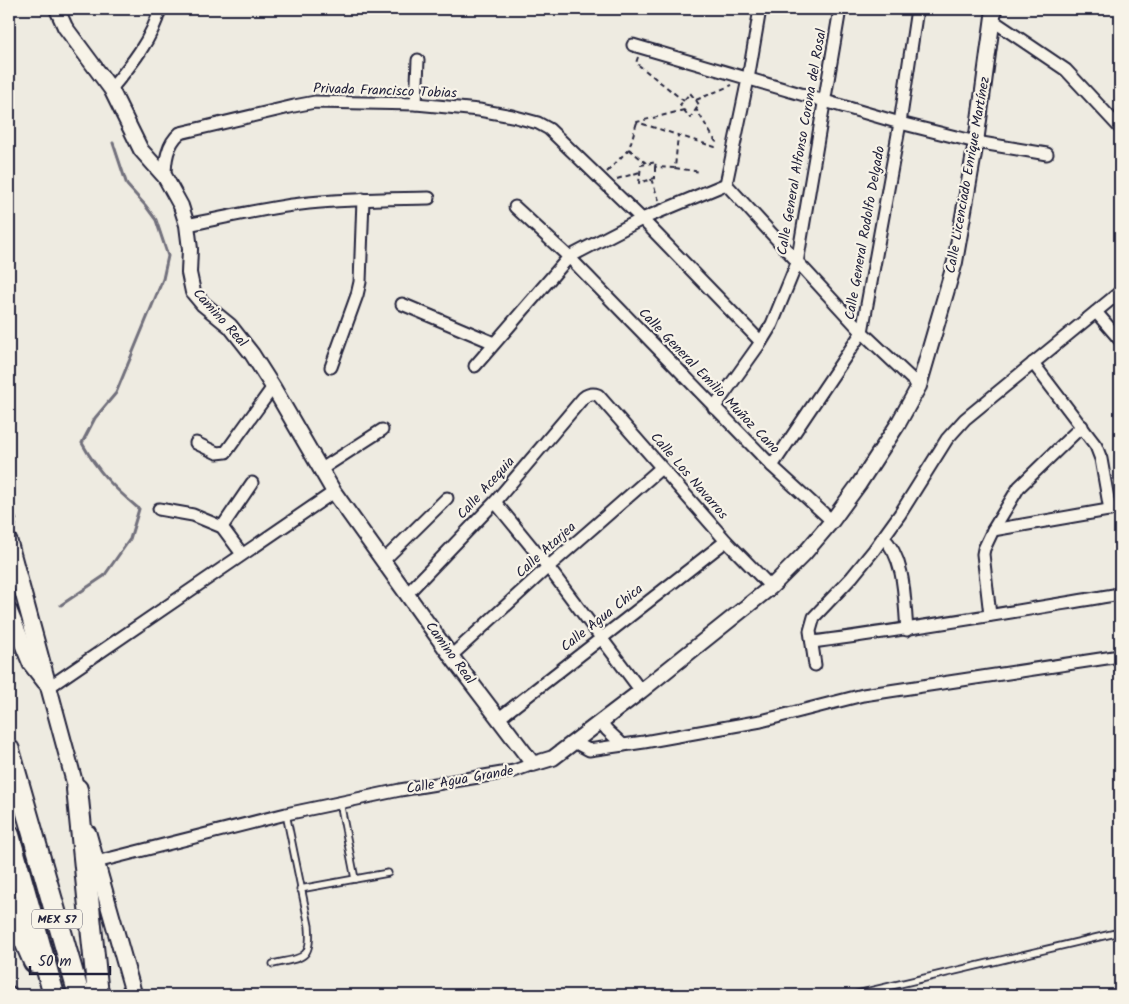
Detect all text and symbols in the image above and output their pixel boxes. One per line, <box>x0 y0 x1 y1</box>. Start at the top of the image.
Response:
street label: Calle General Alfonso Corona del Rosal <box>771 26 833 257</box>
street label: Calle Licenciado Enrique Martínez <box>940 75 996 275</box>
street label: Privada Francisco Tobias <box>313 77 457 105</box>
street label: Calle General Rodolfo Delgado <box>839 144 891 322</box>
street label: Camino Real <box>187 283 253 353</box>
street label: Calle General Emilio Muñoz Cano <box>633 303 785 459</box>
street label: Calle Los Navarros <box>645 428 733 525</box>
street label: Calle Acequia <box>452 452 520 524</box>
street label: Calle Atarjea <box>511 517 581 583</box>
street label: Calle Agua Chica <box>556 579 648 657</box>
street label: Camino Real <box>420 617 481 690</box>
street label: Calle Agua Grande <box>405 760 516 800</box>
road number: MEX 57 <box>32 910 82 929</box>
scale bar <box>30 944 110 976</box>
text: 50 m <box>38 950 72 974</box>

